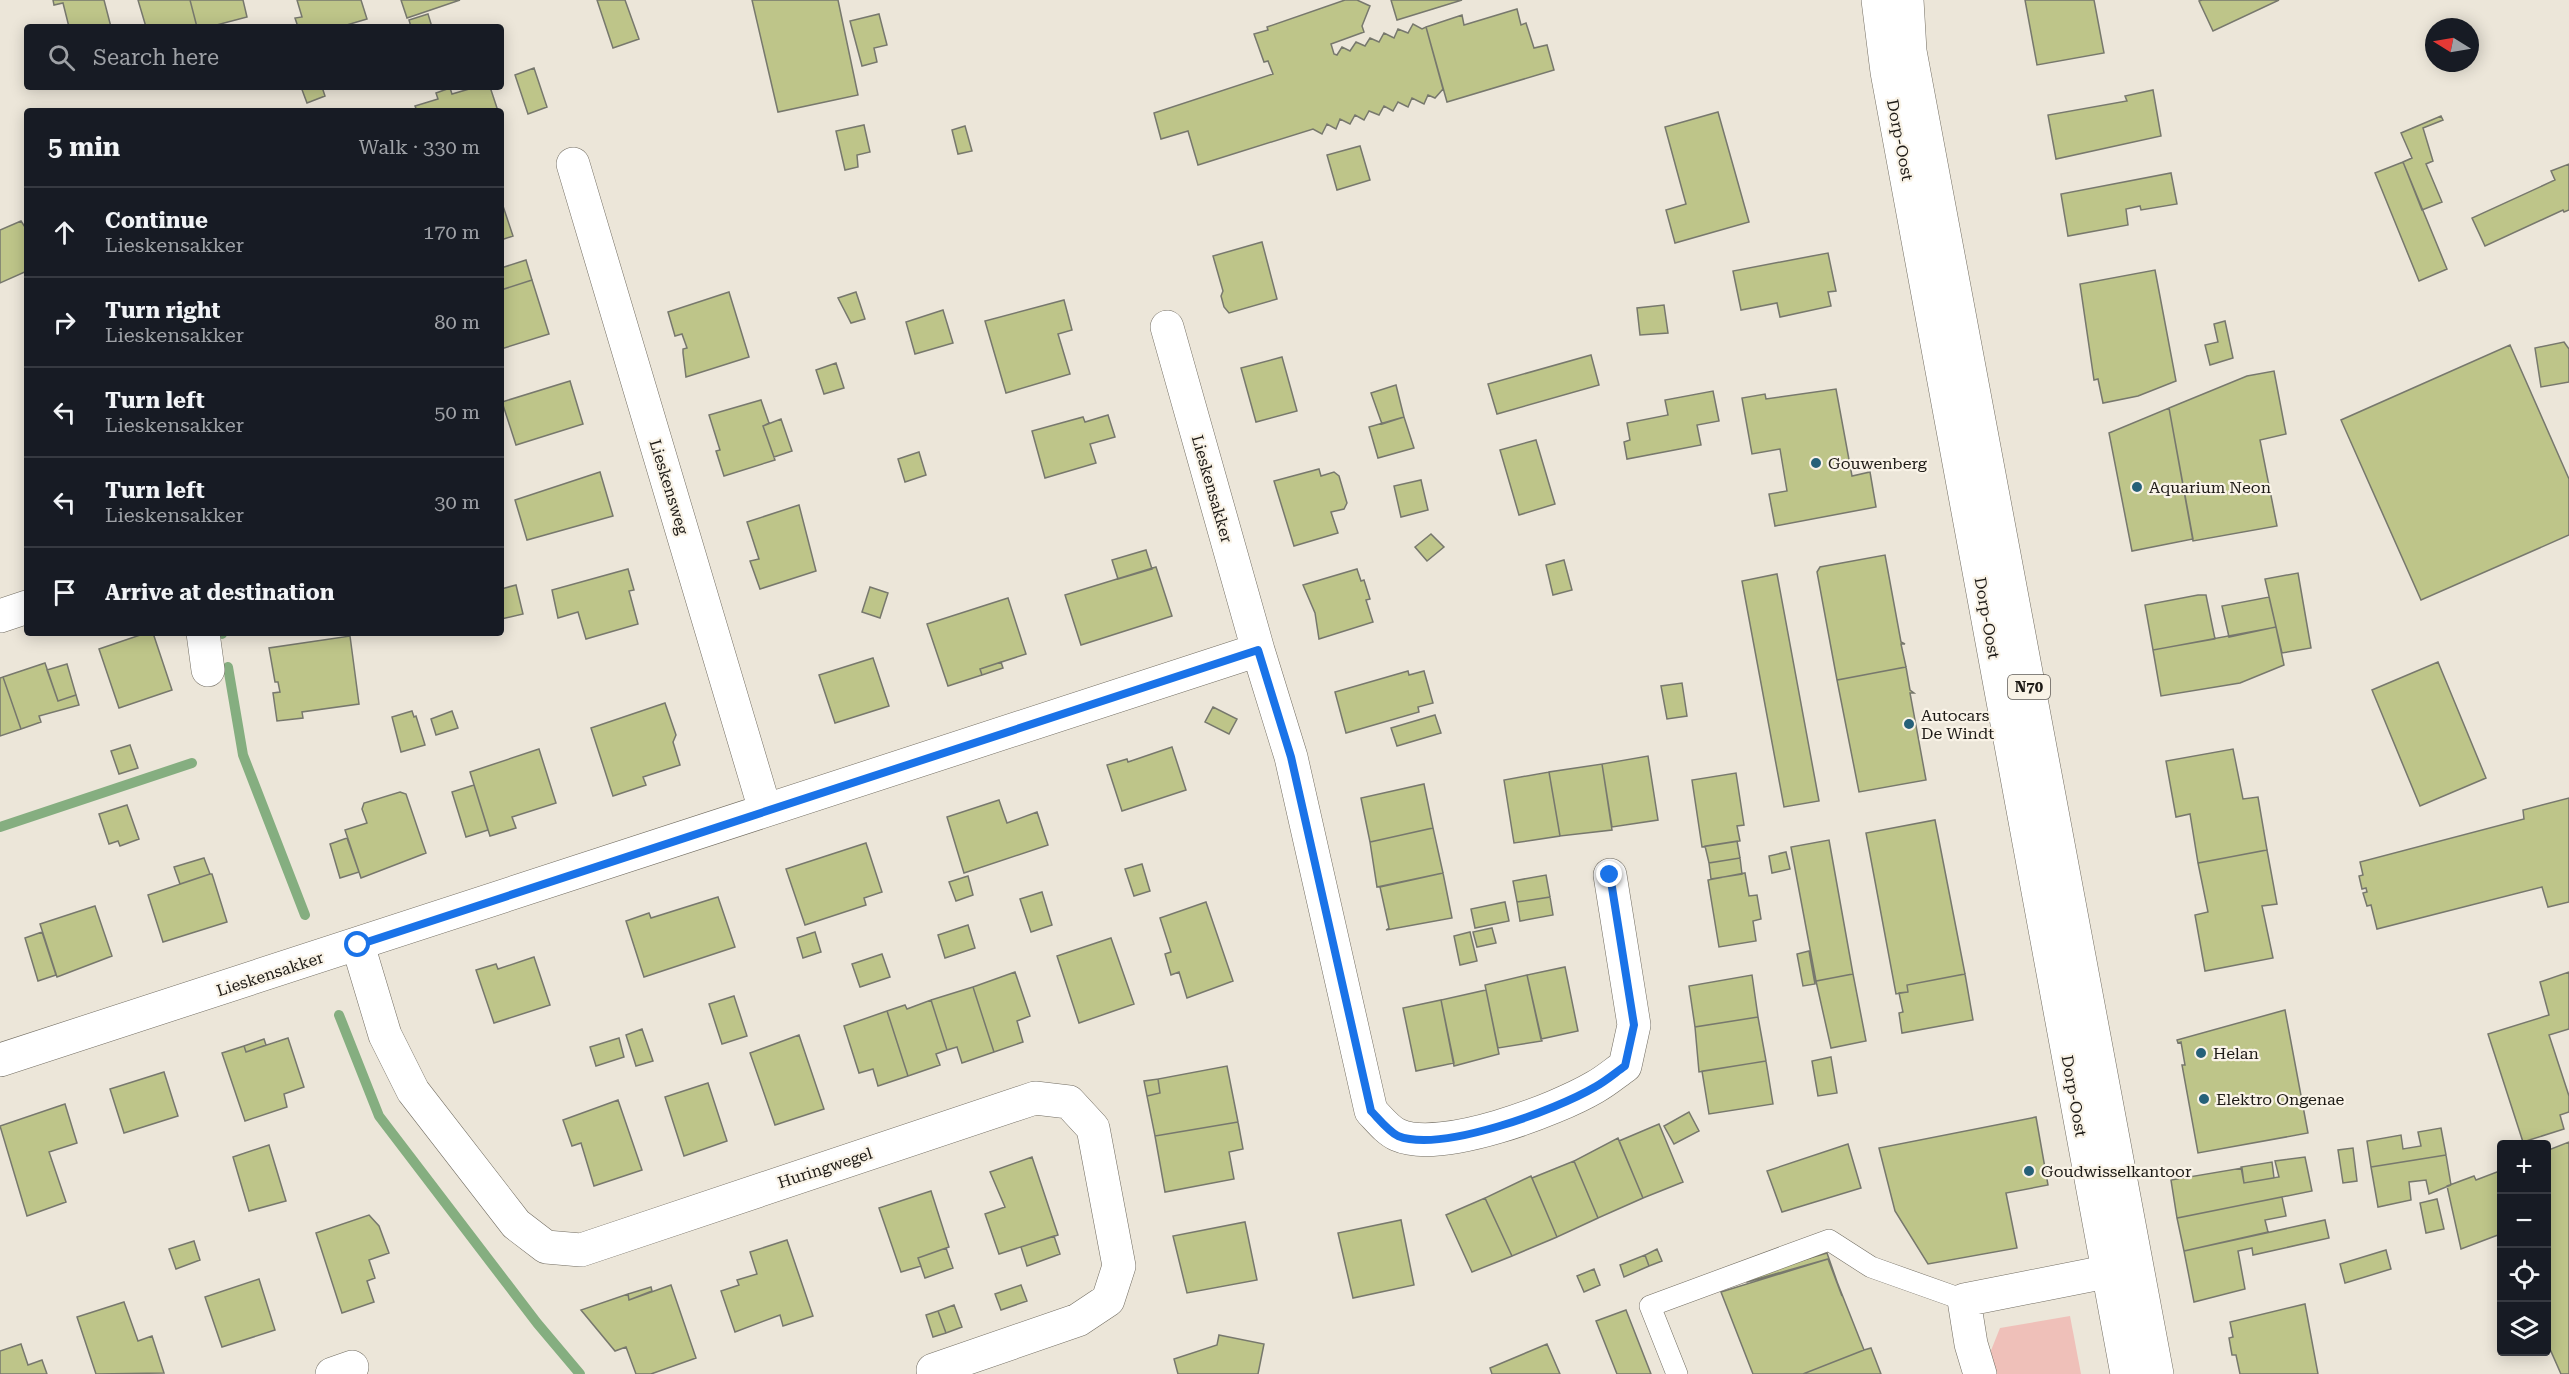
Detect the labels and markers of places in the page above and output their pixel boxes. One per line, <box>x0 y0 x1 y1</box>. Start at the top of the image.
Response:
place label: Gouwenberg <box>1828 454 1928 473</box>
marker: Gouwenberg <box>1809 456 1823 470</box>
place label: Aquarium Neon <box>2149 478 2271 497</box>
marker: Aquarium Neon <box>2130 480 2144 494</box>
place label: Autocars De Windt <box>1921 706 1994 743</box>
marker: Autocars De Windt <box>1902 717 1916 731</box>
place label: Helan <box>2213 1044 2259 1063</box>
marker: Helan <box>2194 1046 2208 1060</box>
place label: Elektro Ongenae <box>2216 1090 2345 1109</box>
marker: Elektro Ongenae <box>2197 1092 2211 1106</box>
place label: Goudwisselkantoor <box>2041 1162 2192 1181</box>
marker: Goudwisselkantoor <box>2022 1164 2036 1178</box>

